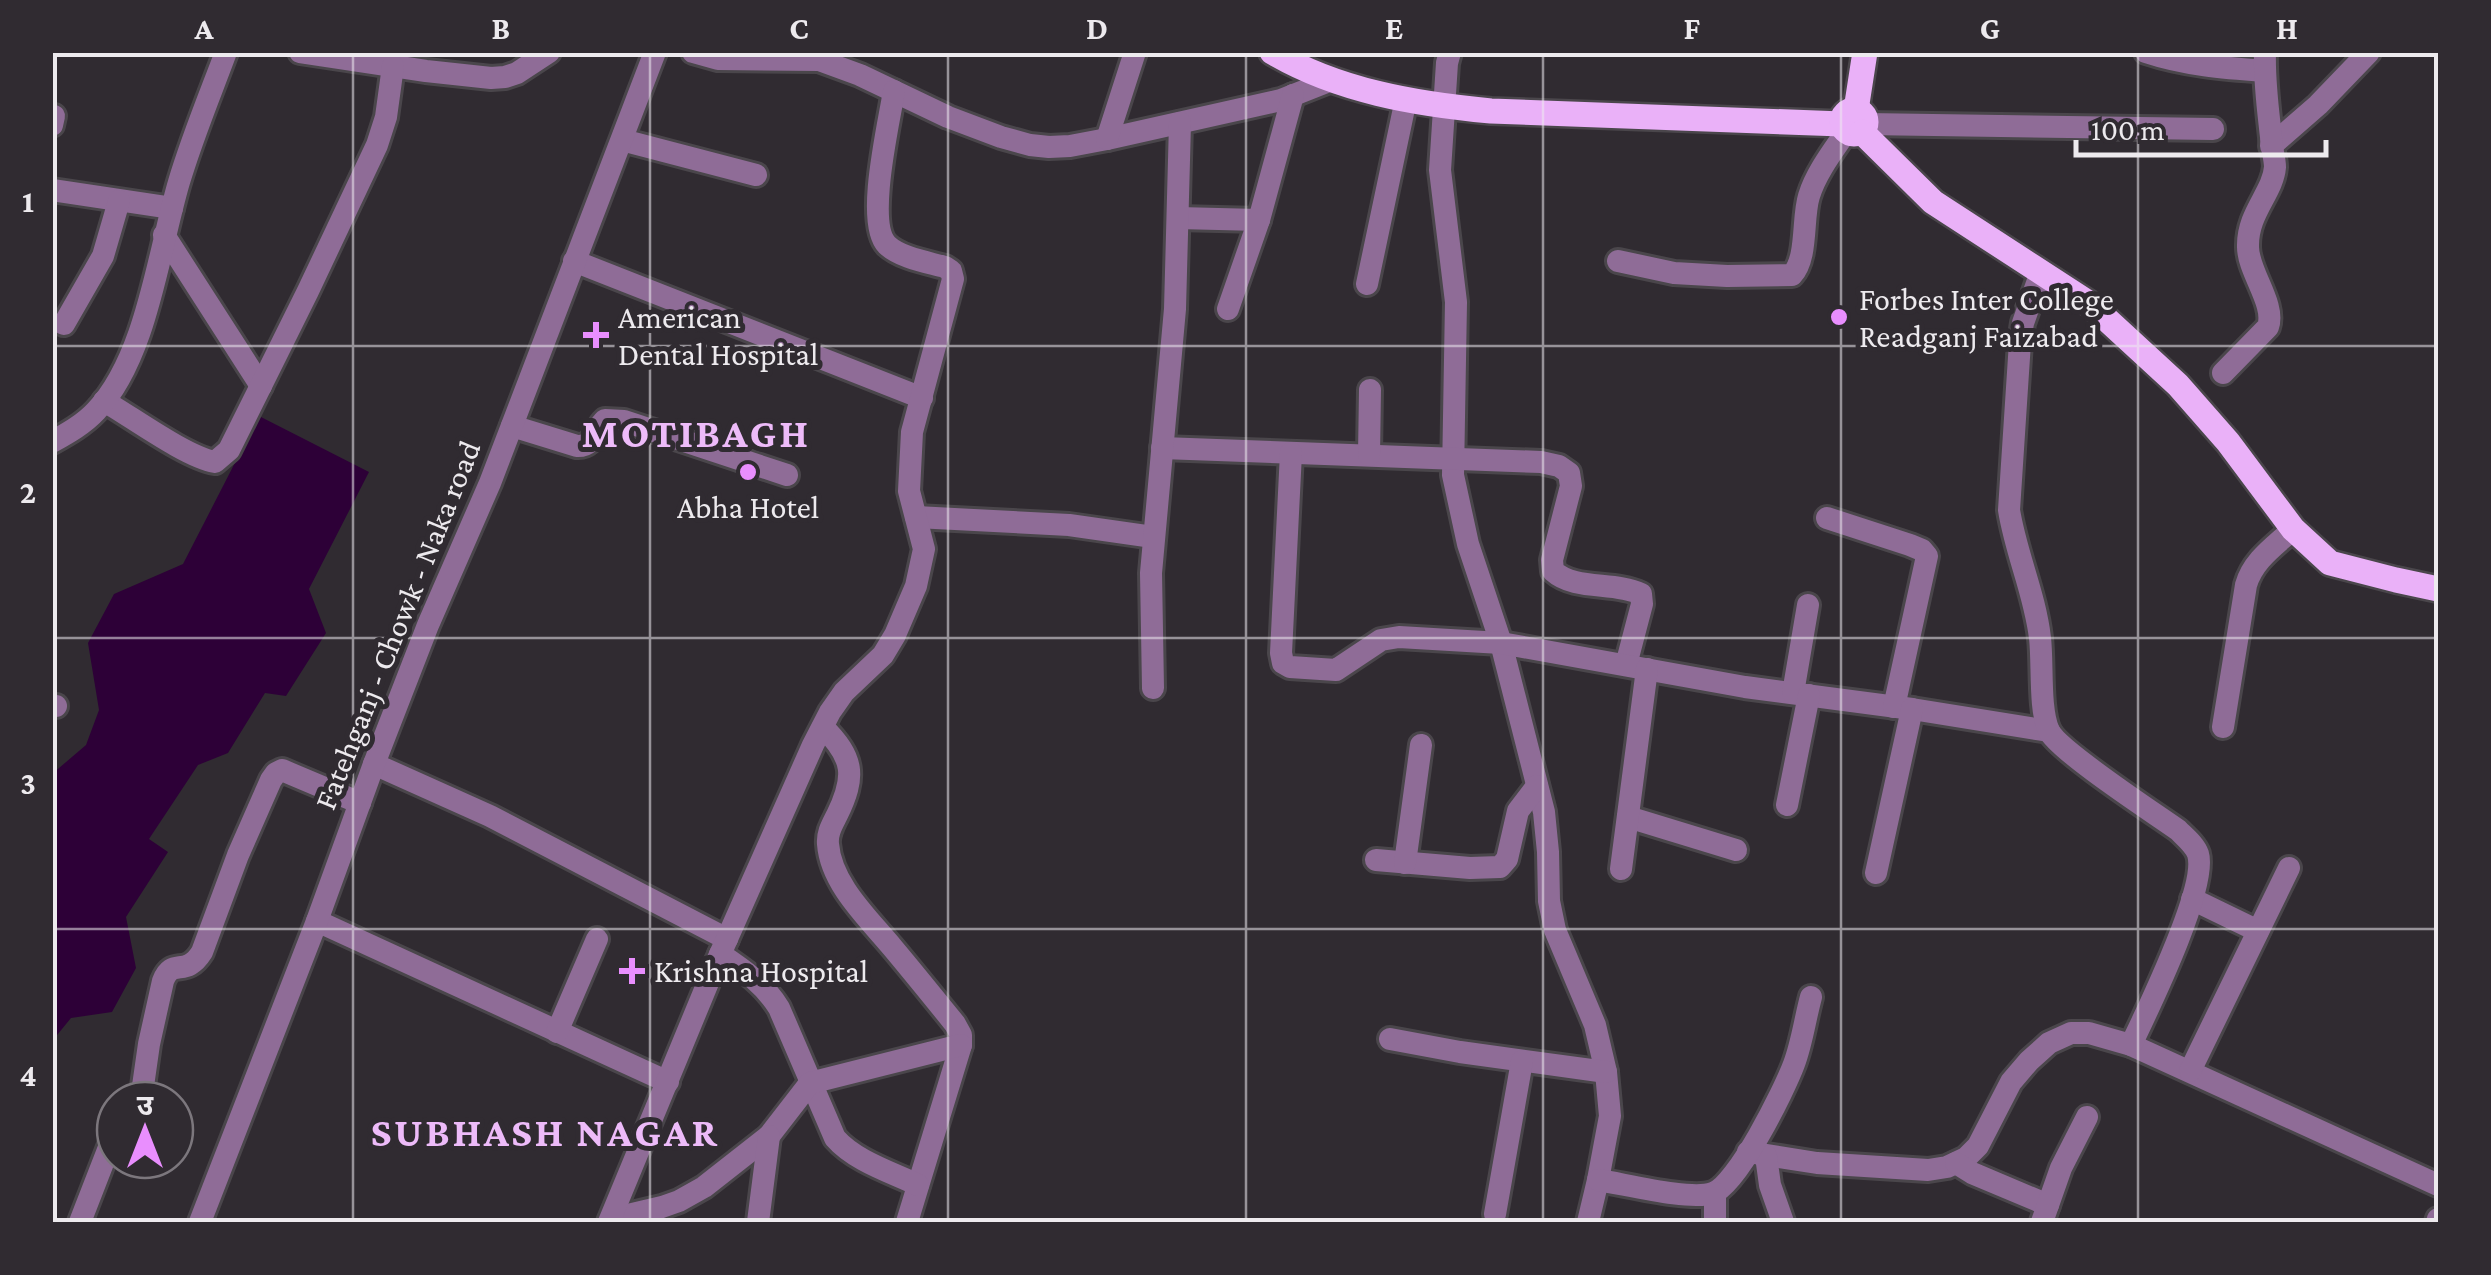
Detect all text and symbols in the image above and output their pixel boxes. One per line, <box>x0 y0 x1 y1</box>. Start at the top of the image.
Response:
text: A <box>193 10 214 46</box>
text: B <box>492 10 510 46</box>
text: C <box>789 10 809 46</box>
text: D <box>1086 10 1108 46</box>
text: E <box>1385 10 1403 46</box>
text: F <box>1684 10 1701 46</box>
text: G <box>1980 10 2000 46</box>
text: H <box>2276 10 2298 46</box>
scale bar <box>2076 95 2326 157</box>
text: 100 m <box>2091 113 2165 146</box>
text: 1 <box>22 183 34 219</box>
place label: Forbes Inter College Readganj Faizabad <box>1859 281 2114 354</box>
place label: American Dental Hospital <box>618 299 818 372</box>
marker: Forbes Inter College Readganj Faizabad <box>1828 306 1850 328</box>
marker: American Dental Hospital <box>583 322 609 348</box>
district label: MOTIBAGH <box>582 409 810 456</box>
street label: Fatehganj - Chowk - Naka road <box>306 435 488 815</box>
marker: Abha Hotel <box>737 461 759 483</box>
text: 2 <box>20 474 36 510</box>
place label: Abha Hotel <box>677 489 819 525</box>
text: 3 <box>20 765 36 801</box>
place label: Krishna Hospital <box>654 953 868 989</box>
marker: Krishna Hospital <box>619 958 645 984</box>
text: 4 <box>19 1057 37 1093</box>
north arrow <box>95 1080 195 1180</box>
text: उ <box>137 1090 154 1121</box>
district label: SUBHASH NAGAR <box>370 1108 720 1155</box>

